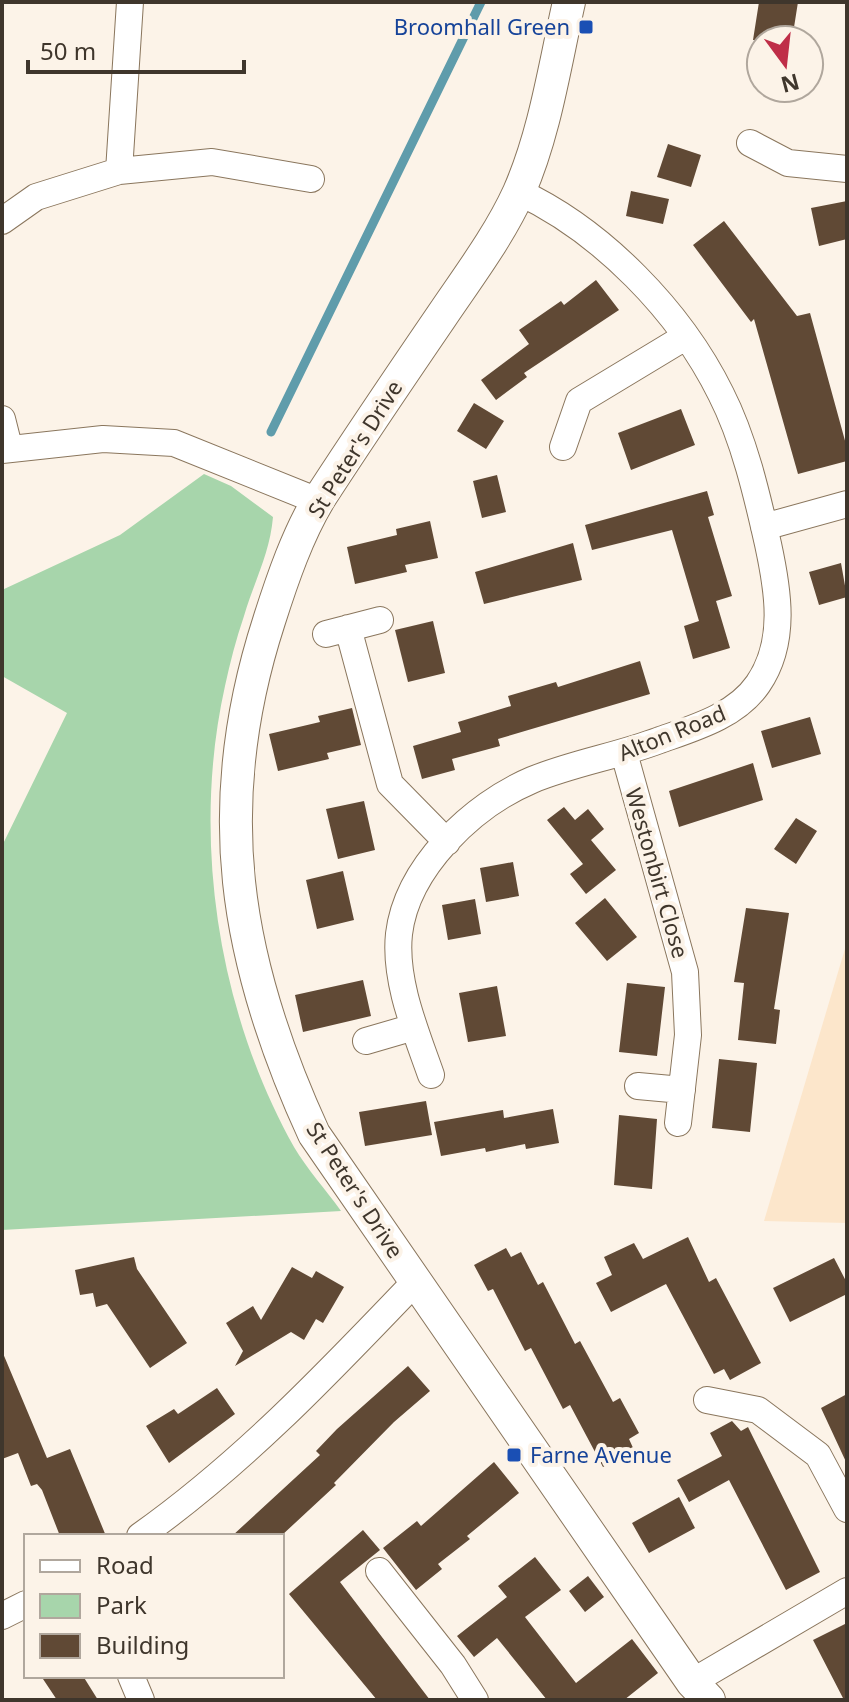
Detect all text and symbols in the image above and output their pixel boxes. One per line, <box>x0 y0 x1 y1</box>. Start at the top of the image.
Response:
place label: Broomhall Green <box>394 11 570 41</box>
marker: Broomhall Green <box>577 18 595 36</box>
scale bar <box>28 24 244 74</box>
north arrow <box>745 24 825 104</box>
text: 50 m <box>40 34 96 67</box>
text: N <box>778 67 803 101</box>
street label: St Peter's Drive <box>300 374 408 523</box>
street label: Alton Road <box>614 697 730 767</box>
street label: Westonbirt Close <box>619 784 697 961</box>
street label: St Peter's Drive <box>301 1116 411 1263</box>
place label: Farne Avenue <box>530 1439 672 1469</box>
marker: Farne Avenue <box>505 1446 523 1464</box>
legend <box>24 1534 284 1678</box>
text: Road <box>96 1548 154 1581</box>
text: Park <box>96 1588 147 1621</box>
text: Building <box>96 1628 189 1661</box>

